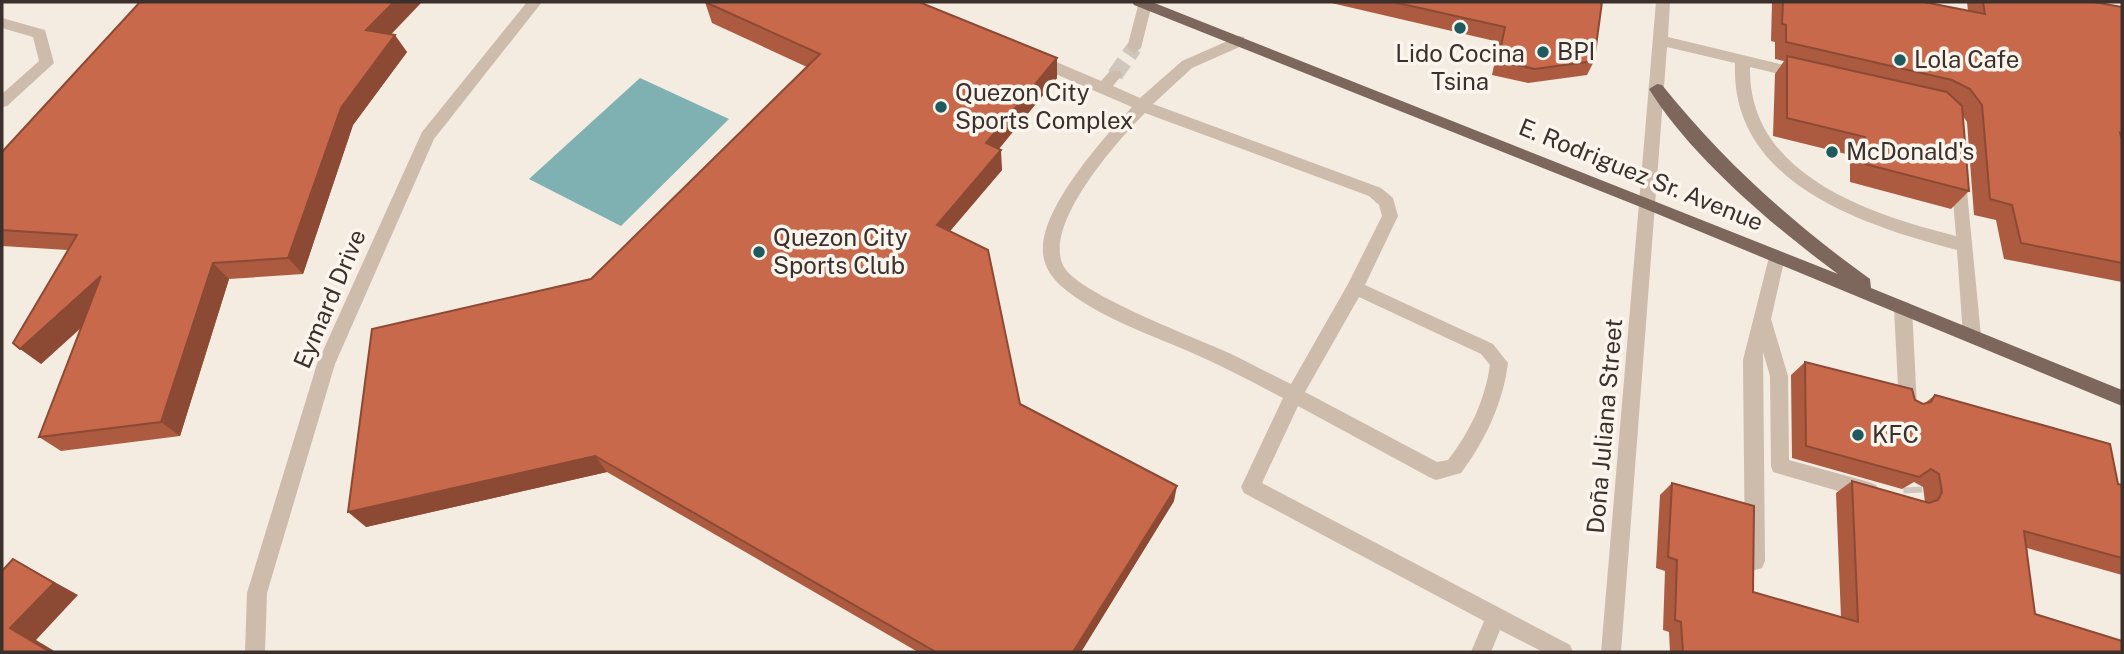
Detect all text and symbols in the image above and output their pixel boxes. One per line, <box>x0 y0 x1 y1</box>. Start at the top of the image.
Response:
marker: Lido Cocina Tsina <box>1452 20 1468 36</box>
place label: BPI <box>1557 37 1595 65</box>
place label: Lido Cocina Tsina <box>1395 39 1525 95</box>
marker: BPI <box>1535 44 1551 60</box>
place label: Lola Cafe <box>1914 45 2019 73</box>
marker: Lola Cafe <box>1892 52 1908 68</box>
place label: Quezon City Sports Complex <box>955 78 1133 134</box>
marker: Quezon City Sports Complex <box>933 99 949 115</box>
street label: E. Rodriguez Sr. Avenue <box>1515 112 1768 236</box>
place label: McDonald's <box>1846 137 1974 165</box>
marker: McDonald's <box>1824 144 1840 160</box>
place label: Quezon City Sports Club <box>773 223 908 279</box>
street label: Eymard Drive <box>287 225 371 372</box>
marker: Quezon City Sports Club <box>751 244 767 260</box>
street label: Doña Juliana Street <box>1581 317 1627 535</box>
place label: KFC <box>1872 420 1919 448</box>
marker: KFC <box>1850 427 1866 443</box>

